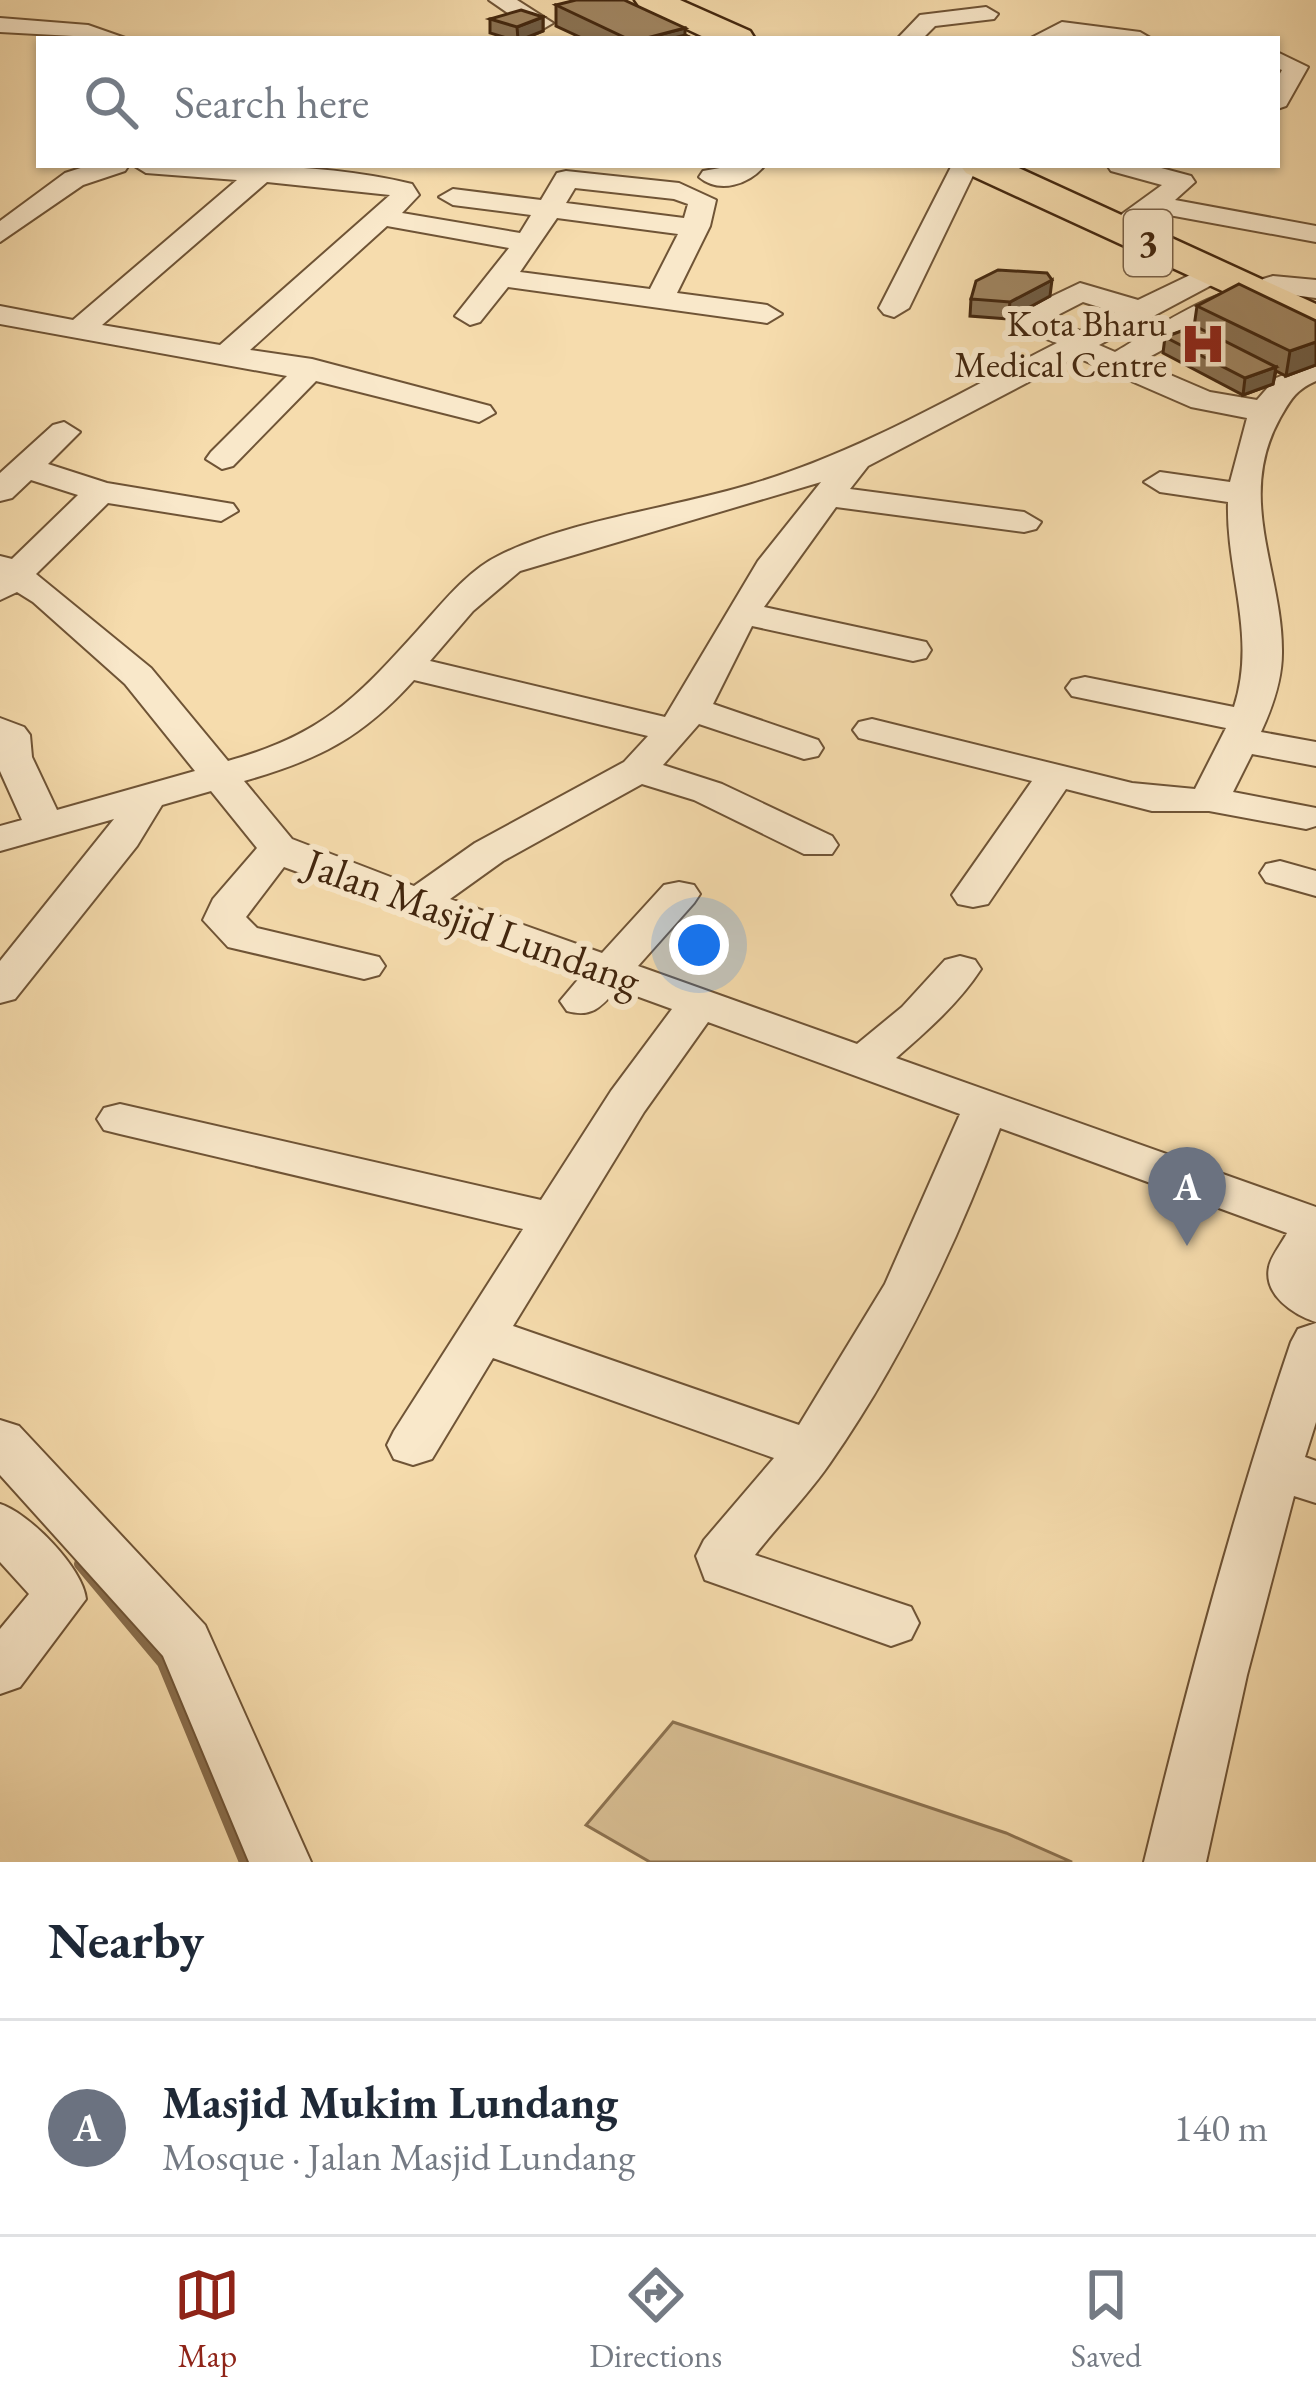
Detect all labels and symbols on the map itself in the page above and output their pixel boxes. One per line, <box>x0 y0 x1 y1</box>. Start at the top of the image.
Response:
road number: 3 <box>1124 210 1172 276</box>
place label: Kota Bharu Medical Centre <box>954 300 1167 388</box>
hospital icon: Kota Bharu Medical Centre <box>1178 319 1228 369</box>
street label: Jalan Masjid Lundang <box>295 834 649 1008</box>
your location <box>669 915 729 975</box>
pin: A <box>1148 1147 1226 1246</box>

